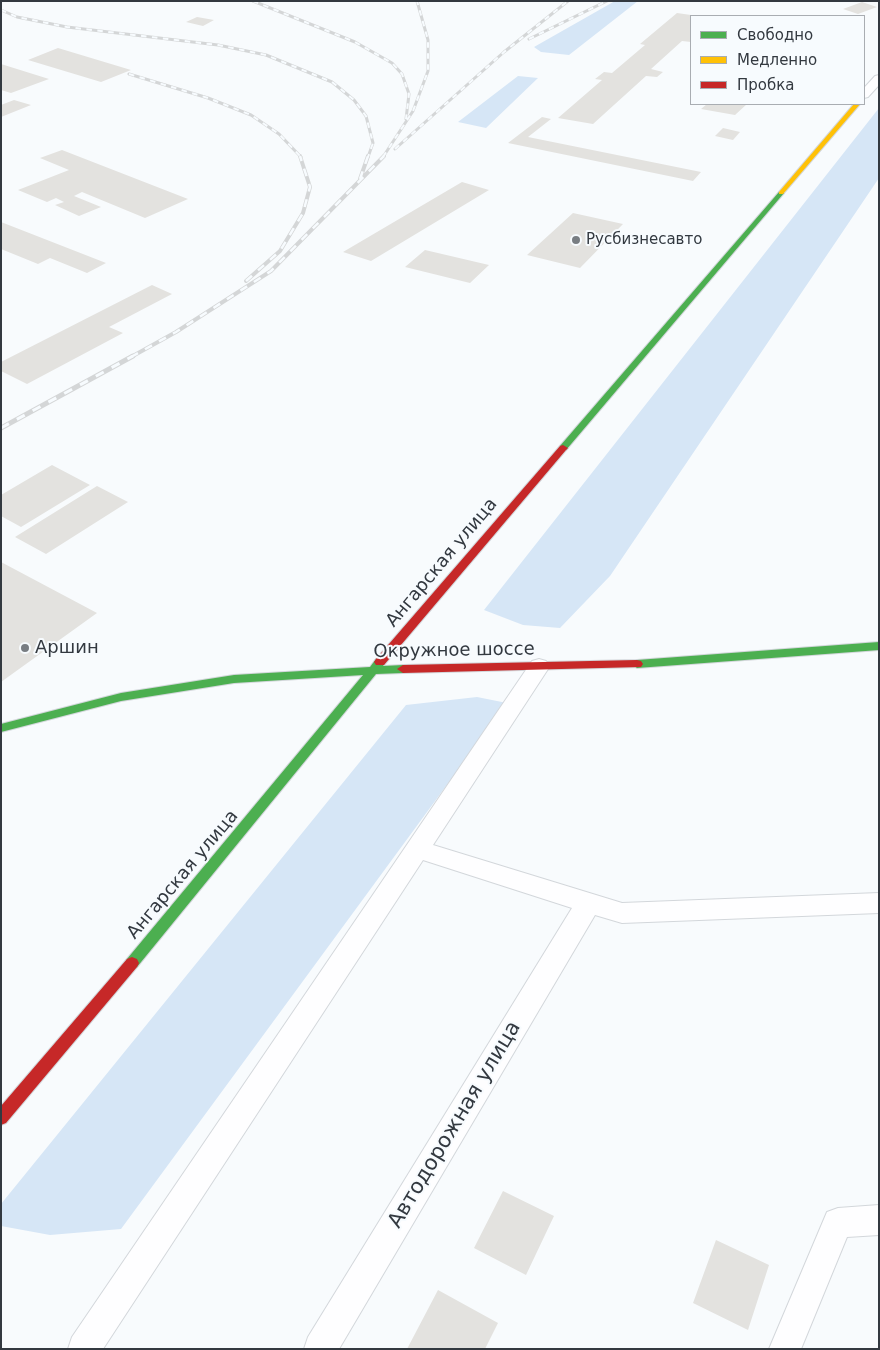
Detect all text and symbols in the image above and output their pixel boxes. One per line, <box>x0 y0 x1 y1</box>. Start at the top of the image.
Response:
legend <box>690 15 865 105</box>
text: Свободно <box>737 26 813 44</box>
text: Медленно <box>737 51 817 69</box>
text: Пробка <box>737 76 794 94</box>
place label: Русбизнесавто <box>586 231 702 249</box>
marker: Русбизнесавто <box>570 234 582 246</box>
street label: Ангарская улица <box>382 494 502 632</box>
place label: Аршин <box>35 637 99 659</box>
street label: Окружное шоссе <box>373 639 535 663</box>
marker: Аршин <box>19 642 31 654</box>
street label: Ангарская улица <box>123 806 243 944</box>
street label: Автодорожная улица <box>383 1017 527 1233</box>

